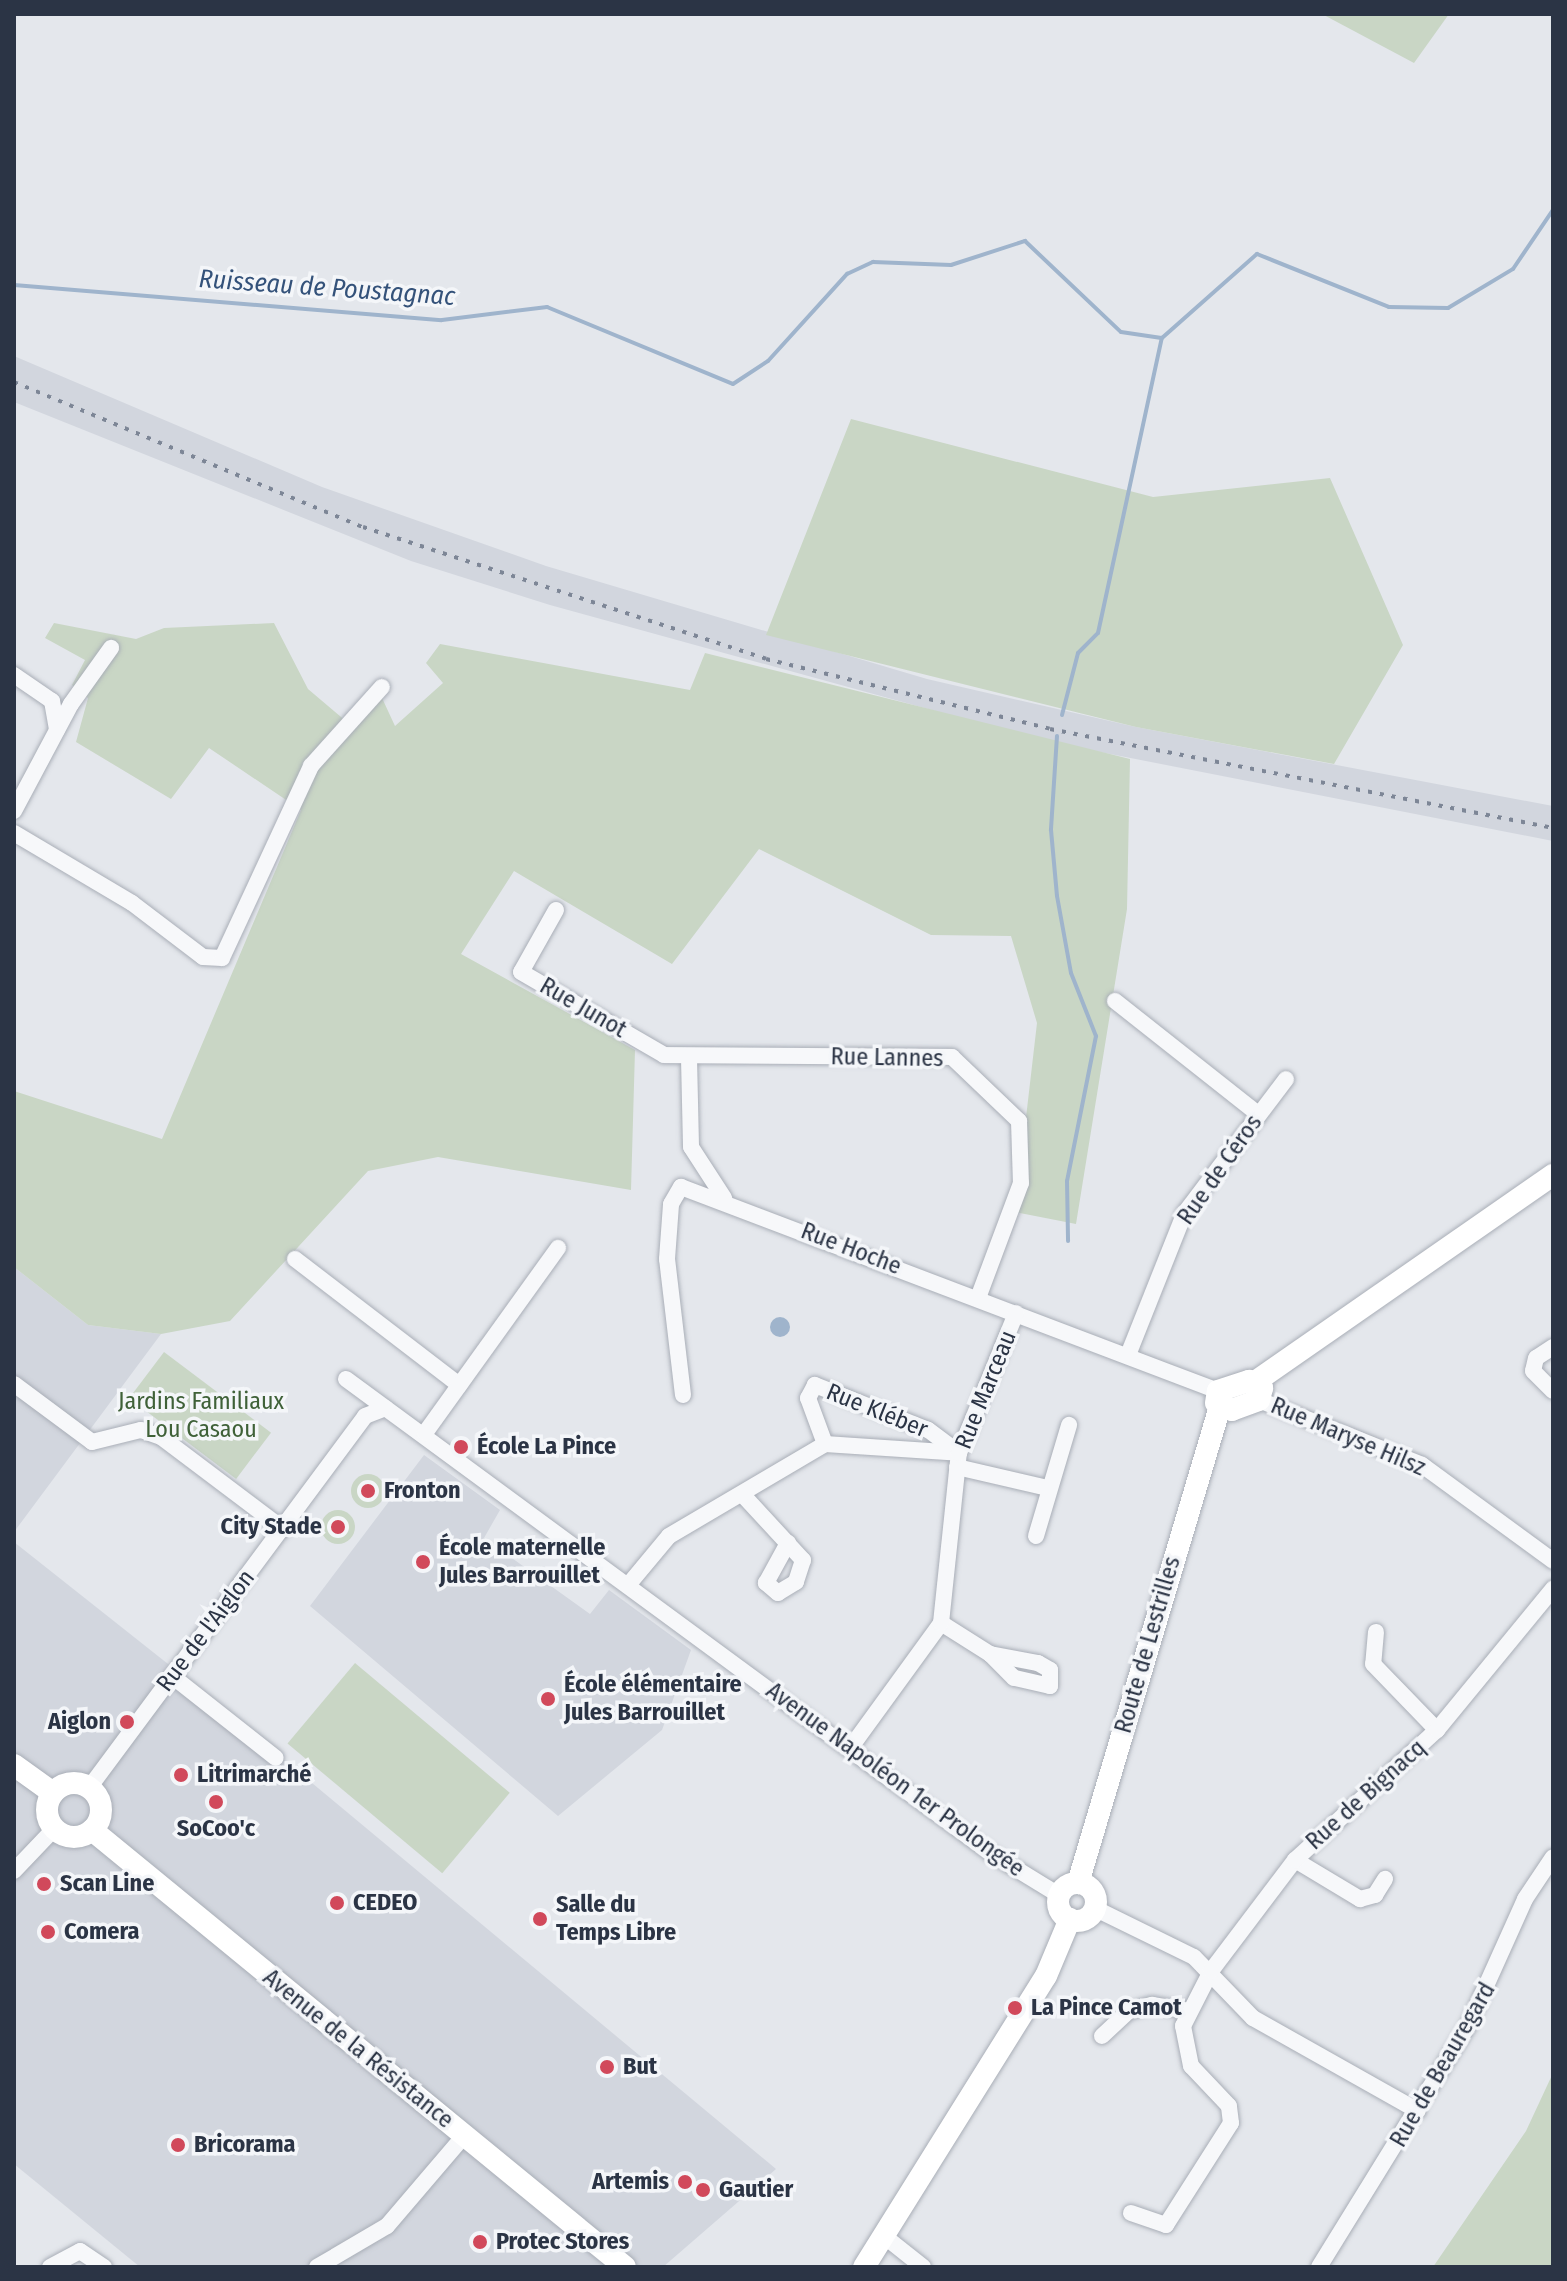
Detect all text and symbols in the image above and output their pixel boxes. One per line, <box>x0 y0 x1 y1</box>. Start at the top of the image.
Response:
water label: Ruisseau de Poustagnac <box>198 263 456 313</box>
street label: Rue Junot <box>535 972 631 1044</box>
street label: Rue Lannes <box>830 1043 944 1073</box>
street label: Rue de Céros <box>1172 1109 1268 1231</box>
street label: Rue Hoche <box>797 1217 905 1281</box>
street label: Rue Marceau <box>949 1326 1023 1454</box>
street label: Rue Kléber <box>822 1378 932 1444</box>
park label: Jardins Familiaux Lou Casaou <box>118 1388 284 1444</box>
street label: Rue Maryse Hilsz <box>1266 1391 1430 1483</box>
place label: École La Pince <box>477 1433 616 1461</box>
marker: École La Pince <box>452 1438 470 1456</box>
place label: Fronton <box>384 1477 461 1505</box>
marker: Fronton <box>359 1482 377 1500</box>
place label: City Stade <box>221 1513 322 1541</box>
marker: City Stade <box>329 1518 347 1536</box>
place label: École maternelle Jules Barrouillet <box>439 1534 605 1590</box>
marker: École maternelle Jules Barrouillet <box>414 1553 432 1571</box>
street label: Route de Lestrilles <box>1109 1553 1187 1737</box>
street label: Rue de l'Aiglon <box>151 1564 261 1698</box>
place label: École élémentaire Jules Barrouillet <box>564 1671 742 1727</box>
street label: Avenue Napoléon 1er Prolongée <box>760 1677 1030 1883</box>
marker: École élémentaire Jules Barrouillet <box>539 1690 557 1708</box>
place label: Aiglon <box>48 1708 111 1736</box>
marker: Aiglon <box>118 1713 136 1731</box>
street label: Rue de Bignacq <box>1300 1734 1432 1856</box>
place label: Litrimarché <box>197 1761 311 1789</box>
marker: Litrimarché <box>172 1766 190 1784</box>
marker: SoCoo'c <box>207 1793 225 1811</box>
place label: SoCoo'c <box>177 1815 255 1843</box>
place label: Scan Line <box>60 1870 154 1898</box>
marker: Scan Line <box>35 1875 53 1893</box>
place label: CEDEO <box>353 1889 417 1917</box>
place label: Salle du Temps Libre <box>556 1891 676 1947</box>
marker: CEDEO <box>328 1894 346 1912</box>
marker: Salle du Temps Libre <box>531 1910 549 1928</box>
place label: Comera <box>64 1918 139 1946</box>
marker: Comera <box>39 1923 57 1941</box>
street label: Avenue de la Résistance <box>257 1963 459 2135</box>
street label: Rue de Beauregard <box>1384 1978 1502 2152</box>
place label: La Pince Camot <box>1031 1994 1182 2022</box>
marker: La Pince Camot <box>1006 1999 1024 2017</box>
place label: But <box>623 2053 657 2081</box>
marker: But <box>598 2058 616 2076</box>
place label: Bricorama <box>194 2131 295 2159</box>
marker: Bricorama <box>169 2136 187 2154</box>
place label: Artemis <box>592 2168 669 2196</box>
marker: Artemis <box>676 2173 694 2191</box>
place label: Gautier <box>719 2176 793 2204</box>
marker: Gautier <box>694 2181 712 2199</box>
place label: Protec Stores <box>496 2228 629 2256</box>
marker: Protec Stores <box>471 2233 489 2251</box>

